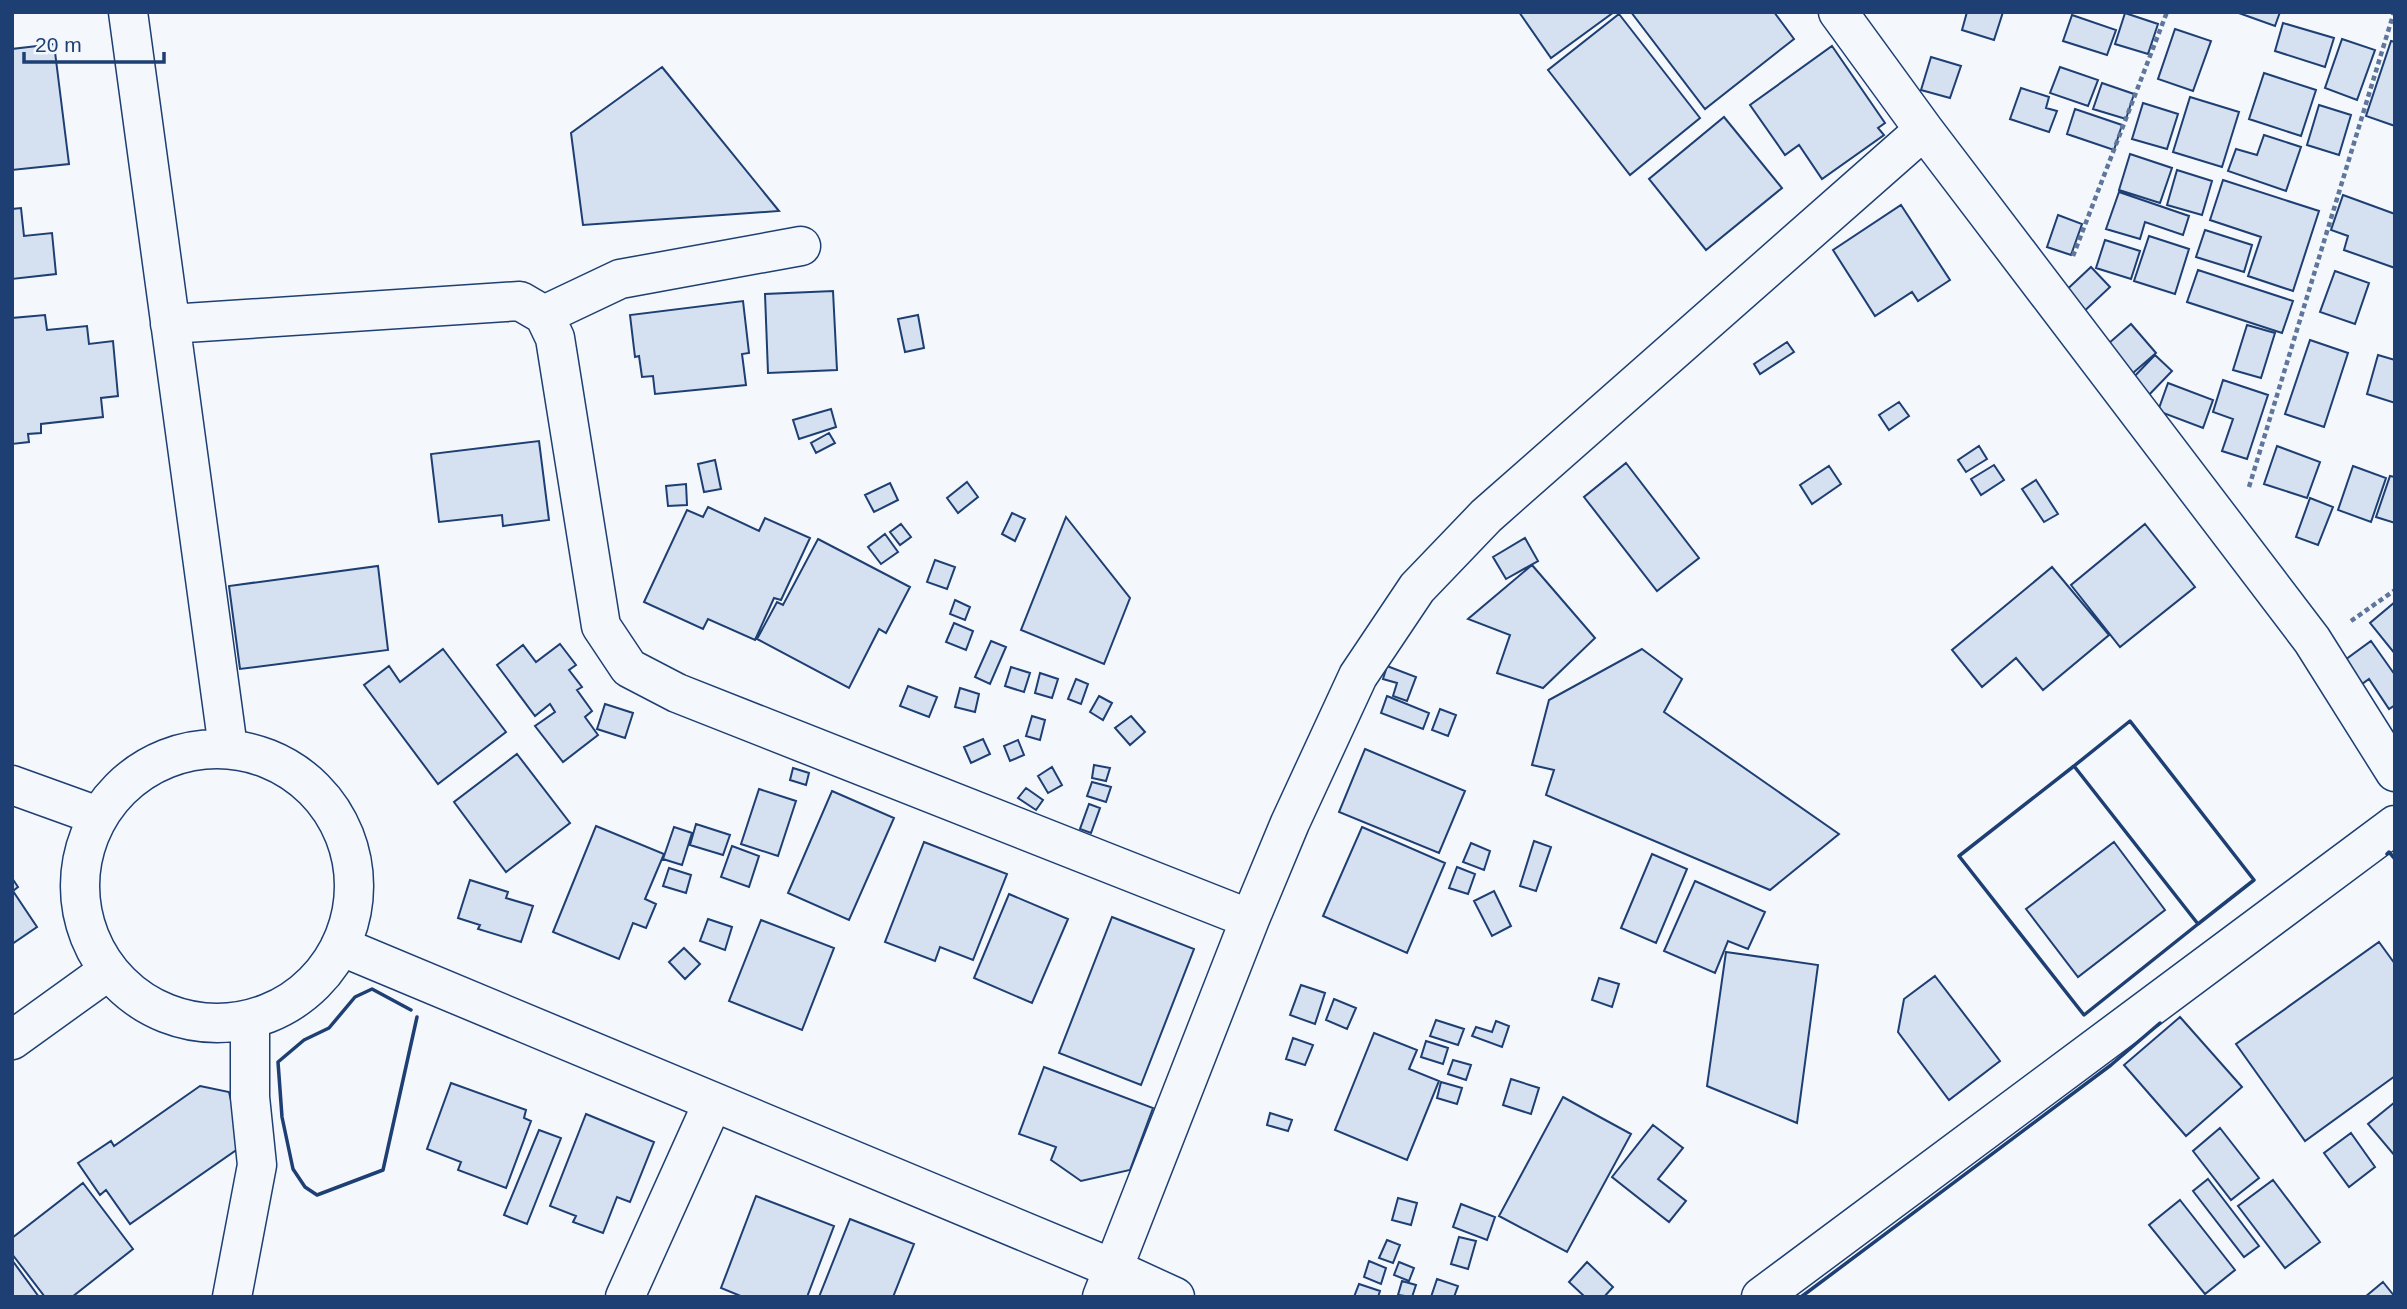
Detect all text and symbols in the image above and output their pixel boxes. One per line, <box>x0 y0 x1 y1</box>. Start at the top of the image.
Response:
scale bar <box>24 21 164 65</box>
text: 20 m <box>35 33 82 56</box>

